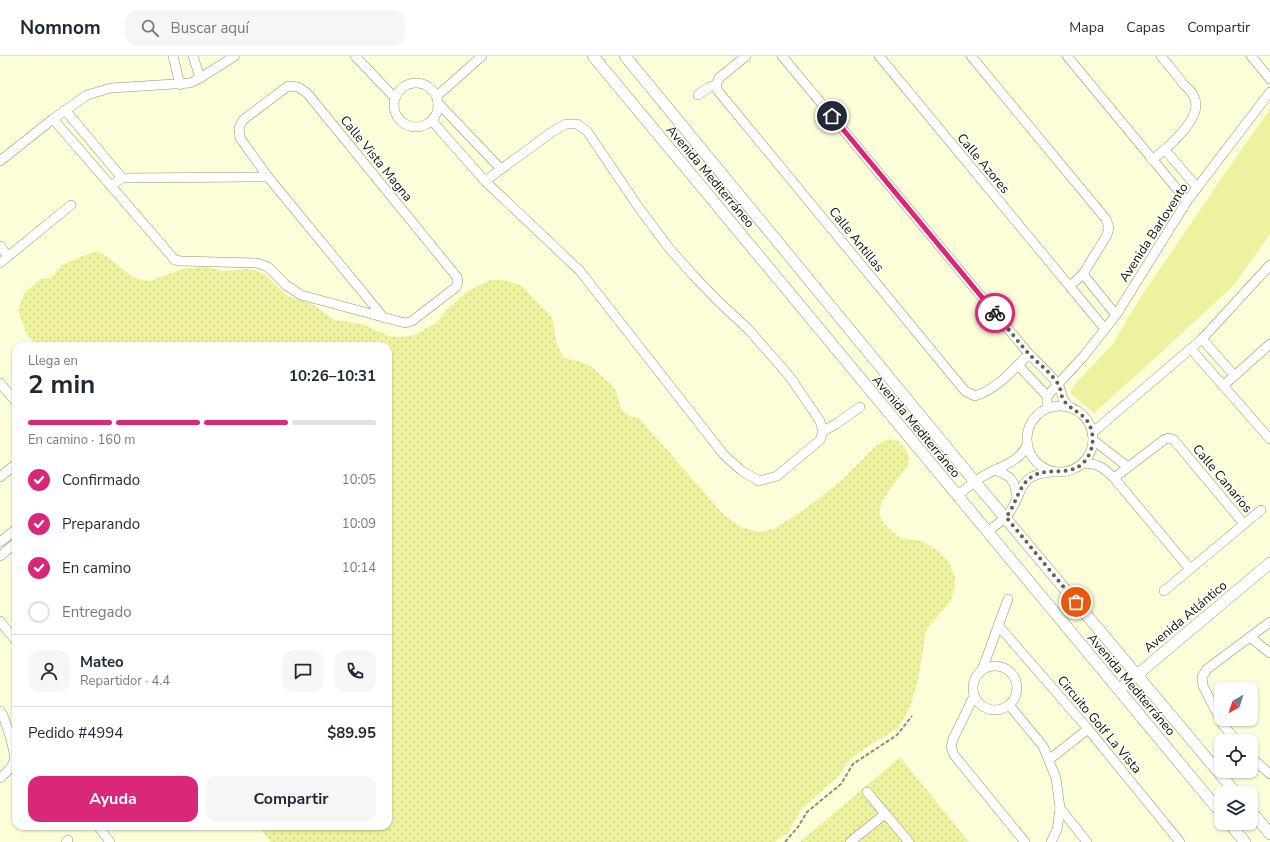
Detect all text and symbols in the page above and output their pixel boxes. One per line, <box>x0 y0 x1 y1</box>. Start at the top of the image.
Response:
search box <box>125 10 405 46</box>
text: Nomnom <box>20 15 101 41</box>
icon: search <box>139 17 161 39</box>
text: Buscar aquí <box>171 18 249 38</box>
text: Mapa <box>1069 18 1104 37</box>
text: Capas <box>1126 18 1165 37</box>
text: Compartir <box>1187 18 1250 37</box>
pin <box>815 99 849 133</box>
icon: home <box>821 105 843 127</box>
street label: Calle Vista Magna <box>336 112 417 206</box>
street label: Avenida Mediterráneo <box>662 122 758 232</box>
street label: Calle Azores <box>953 130 1014 198</box>
street label: Avenida Barlovento <box>1115 180 1193 286</box>
street label: Calle Antillas <box>824 203 888 276</box>
courier <box>975 293 1015 333</box>
icon: bike <box>984 302 1006 324</box>
text: Llega en <box>28 352 78 370</box>
text: 10:26–10:31 <box>289 366 376 386</box>
text: 2 min <box>28 367 95 402</box>
street label: Avenida Mediterráneo <box>868 372 964 482</box>
text: En camino · 160 m <box>28 431 135 449</box>
street label: Calle Canarios <box>1188 441 1256 517</box>
icon: check <box>28 469 50 491</box>
text: Confirmado <box>62 470 140 490</box>
text: 10:05 <box>342 471 376 489</box>
icon: check <box>28 513 50 535</box>
text: Preparando <box>62 514 140 534</box>
text: 10:09 <box>342 515 376 533</box>
icon: check <box>28 557 50 579</box>
text: En camino <box>62 558 131 578</box>
text: 10:14 <box>342 559 376 577</box>
street label: Avenida Atlántico <box>1140 577 1231 657</box>
pin <box>1059 585 1093 619</box>
icon: bag <box>1065 591 1087 613</box>
text: Entregado <box>62 602 132 622</box>
street label: Avenida Mediterráneo <box>1083 630 1179 740</box>
button: person <box>28 650 70 692</box>
button: chat <box>282 650 324 692</box>
button: phone <box>334 650 376 692</box>
text: Mateo <box>80 652 124 672</box>
text: Repartidor · 4.4 <box>80 672 170 690</box>
street label: Circuito Golf La Vista <box>1053 672 1146 777</box>
north arrow <box>1214 682 1258 726</box>
map controls <box>1214 682 1258 830</box>
text: Pedido #4994 <box>28 723 123 743</box>
text: $89.95 <box>327 723 376 743</box>
button: locate <box>1214 734 1258 778</box>
button: Ayuda <box>28 776 198 822</box>
button: Compartir <box>206 776 376 822</box>
button: layers <box>1214 786 1258 830</box>

